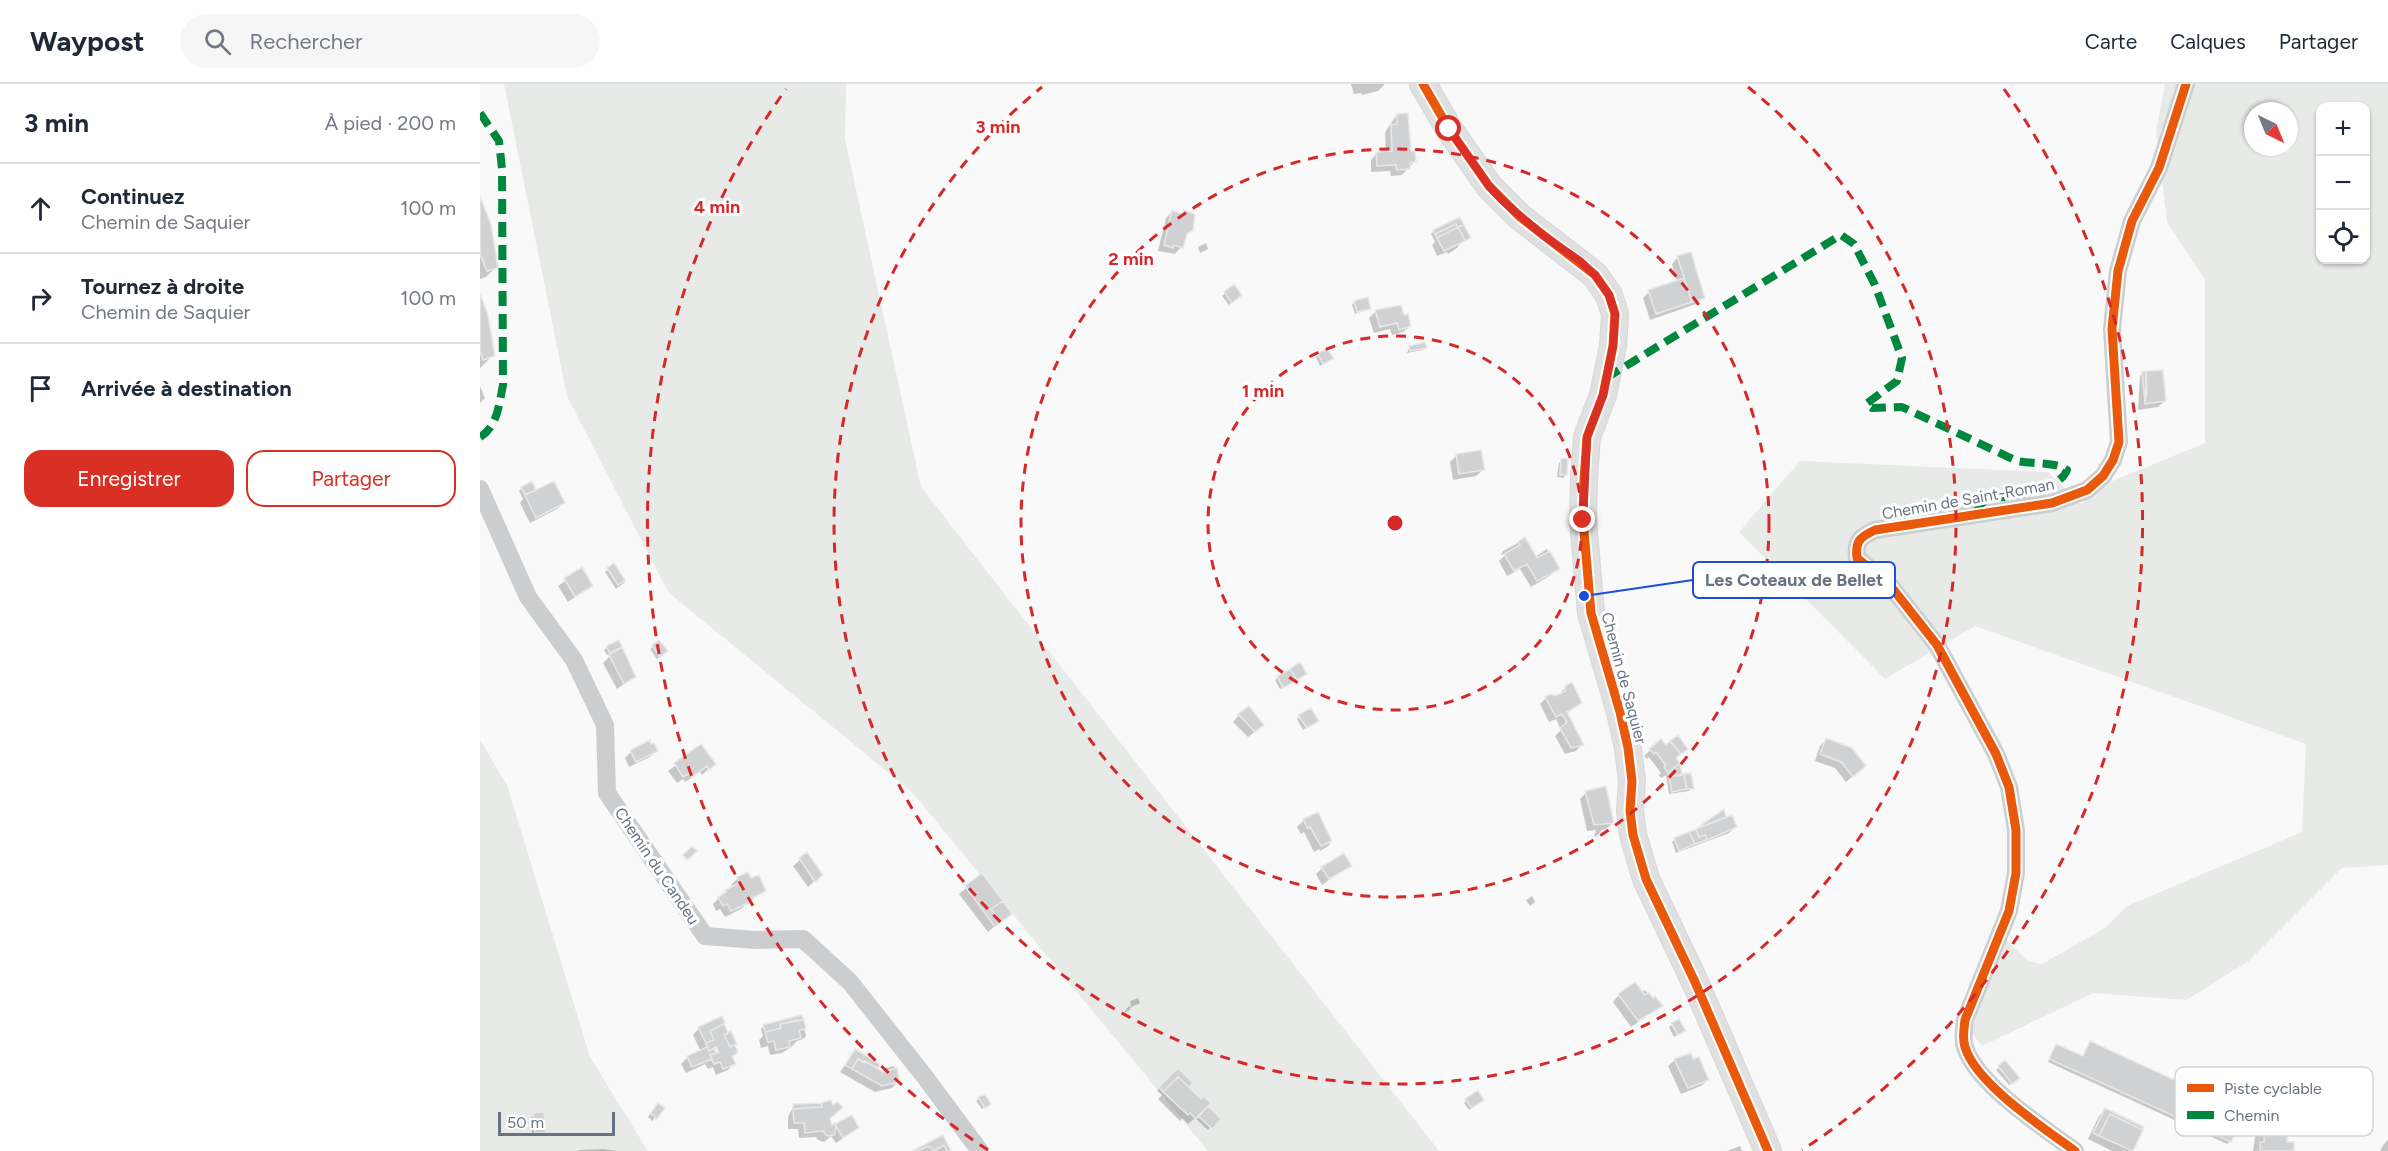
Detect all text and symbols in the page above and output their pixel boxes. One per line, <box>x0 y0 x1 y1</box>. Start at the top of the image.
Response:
search box <box>180 14 600 68</box>
text: Waypost <box>30 24 144 58</box>
icon: search <box>201 25 234 58</box>
text: Rechercher <box>249 28 363 55</box>
text: Carte <box>2085 29 2137 54</box>
text: Calques <box>2170 29 2246 54</box>
text: Partager <box>2279 29 2358 54</box>
north arrow <box>2244 102 2298 156</box>
map controls <box>2316 102 2370 264</box>
button: + <box>2316 102 2370 156</box>
text: 3 min <box>24 107 89 139</box>
text: À pied · 200 m <box>325 111 456 135</box>
route start <box>1435 115 1461 141</box>
text: 3 min <box>976 116 1020 138</box>
button: − <box>2316 156 2370 210</box>
text: Continuez <box>81 183 185 210</box>
icon: ahead <box>24 192 57 225</box>
text: 100 m <box>400 196 456 220</box>
text: 4 min <box>694 196 740 218</box>
text: Chemin de Saquier <box>81 210 250 234</box>
button: locate <box>2316 210 2370 264</box>
text: 2 min <box>1108 248 1154 270</box>
text: Tournez à droite <box>81 273 244 300</box>
icon: right <box>24 282 57 315</box>
text: 100 m <box>400 286 456 310</box>
text: Chemin de Saquier <box>81 300 250 324</box>
icon: arrive <box>24 372 57 405</box>
text: Arrivée à destination <box>81 375 292 402</box>
text: 1 min <box>1242 380 1284 402</box>
button: Enregistrer <box>24 450 234 507</box>
button: Partager <box>246 450 456 507</box>
street label: Chemin de Saint-Roman <box>1880 474 2056 524</box>
route end <box>1569 506 1595 532</box>
centre of rings <box>1385 513 1405 533</box>
callout: Les Coteaux de Bellet <box>1693 562 1895 598</box>
text: Les Coteaux de Bellet <box>1705 569 1883 591</box>
street label: Chemin de Saquier <box>1597 610 1651 746</box>
street label: Chemin du Candeu <box>611 804 703 928</box>
legend <box>2175 1067 2373 1136</box>
text: Piste cyclable <box>2224 1079 2322 1098</box>
text: Chemin <box>2224 1106 2280 1125</box>
scale bar <box>498 1109 615 1136</box>
text: 50 m <box>507 1113 544 1132</box>

